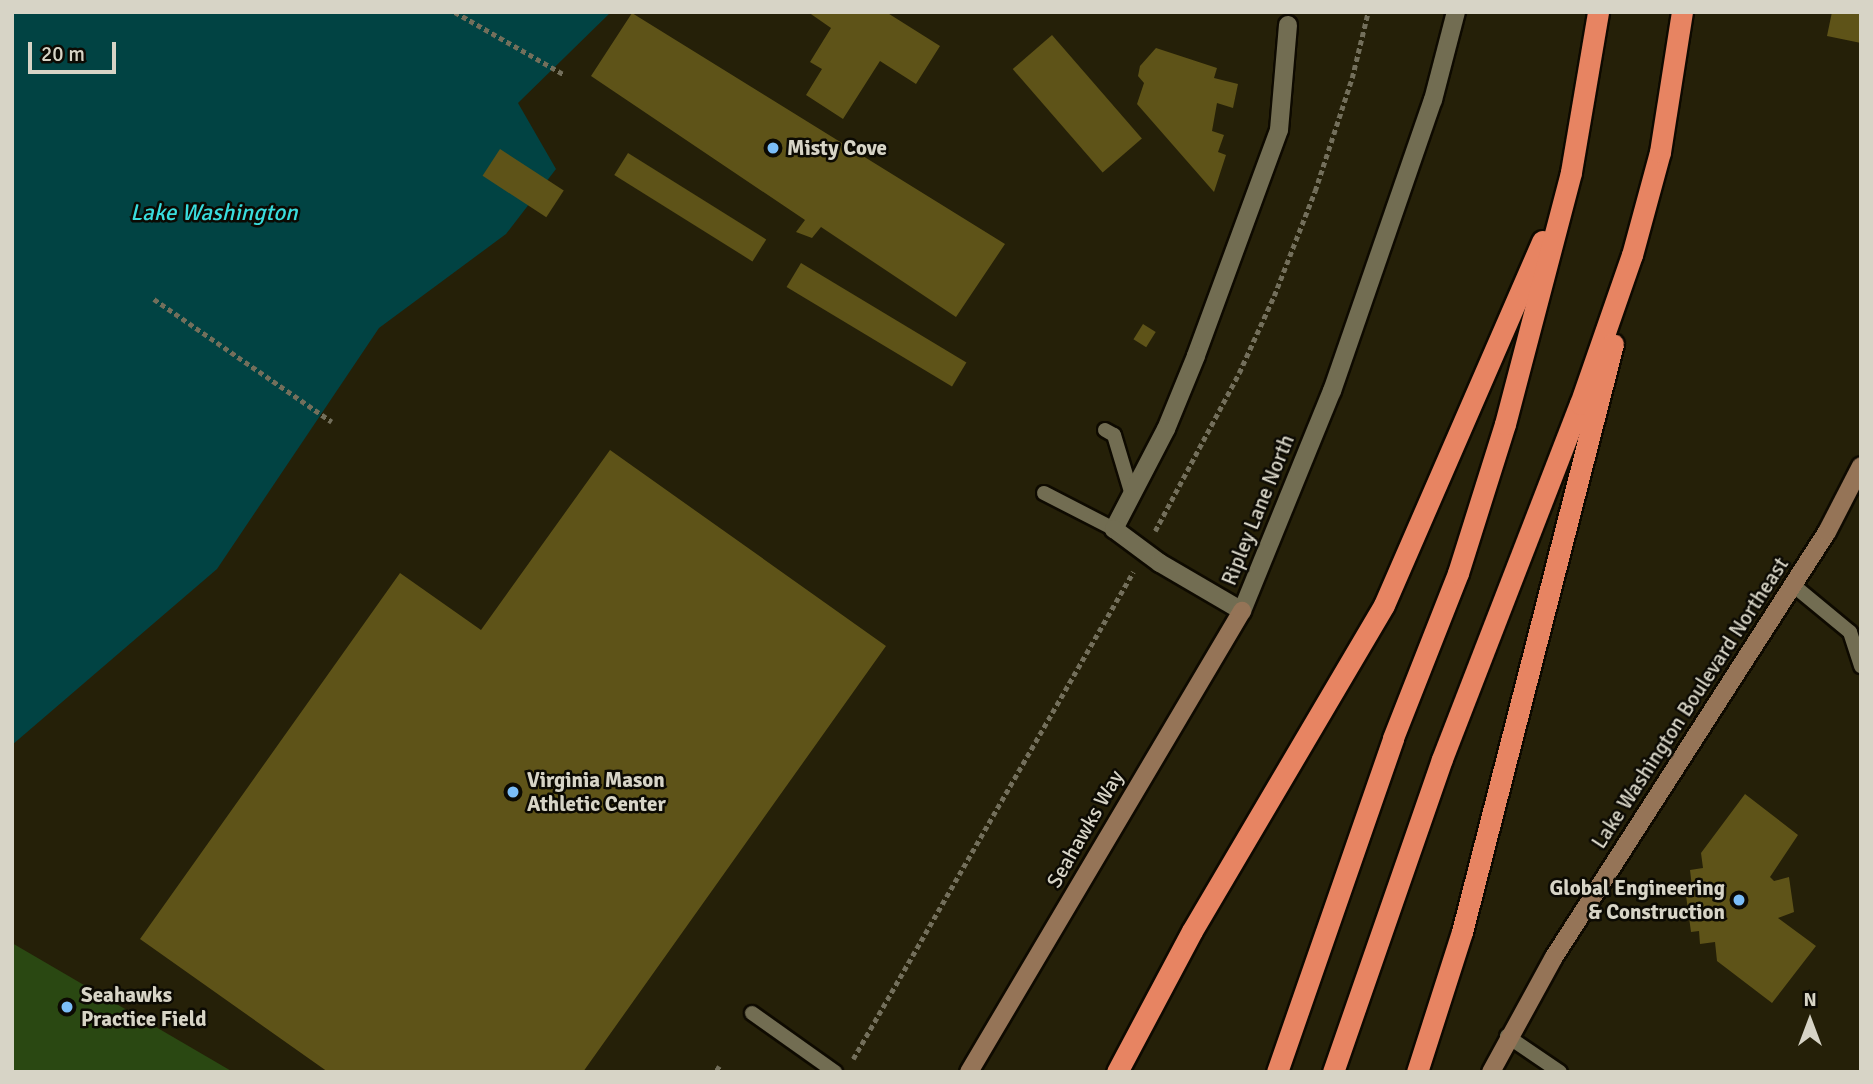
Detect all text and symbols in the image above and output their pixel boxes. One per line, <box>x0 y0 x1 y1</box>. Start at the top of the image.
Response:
scale bar <box>32 28 119 72</box>
text: 20 m <box>41 41 85 67</box>
place label: Misty Cove <box>787 135 887 161</box>
marker: Misty Cove <box>765 140 781 156</box>
water label: Lake Washington <box>130 199 298 227</box>
street label: Ripley Lane North <box>1216 431 1300 589</box>
street label: Lake Washington Boulevard Northeast <box>1586 553 1794 853</box>
street label: Seahawks Way <box>1041 766 1129 892</box>
place label: Virginia Mason Athletic Center <box>527 767 666 817</box>
marker: Virginia Mason Athletic Center <box>505 784 521 800</box>
place label: Global Engineering & Construction <box>1550 875 1725 925</box>
marker: Global Engineering & Construction <box>1731 892 1747 908</box>
place label: Seahawks Practice Field <box>81 982 207 1032</box>
north arrow <box>1775 986 1845 1056</box>
text: N <box>1803 988 1817 1012</box>
marker: Seahawks Practice Field <box>59 999 75 1015</box>

